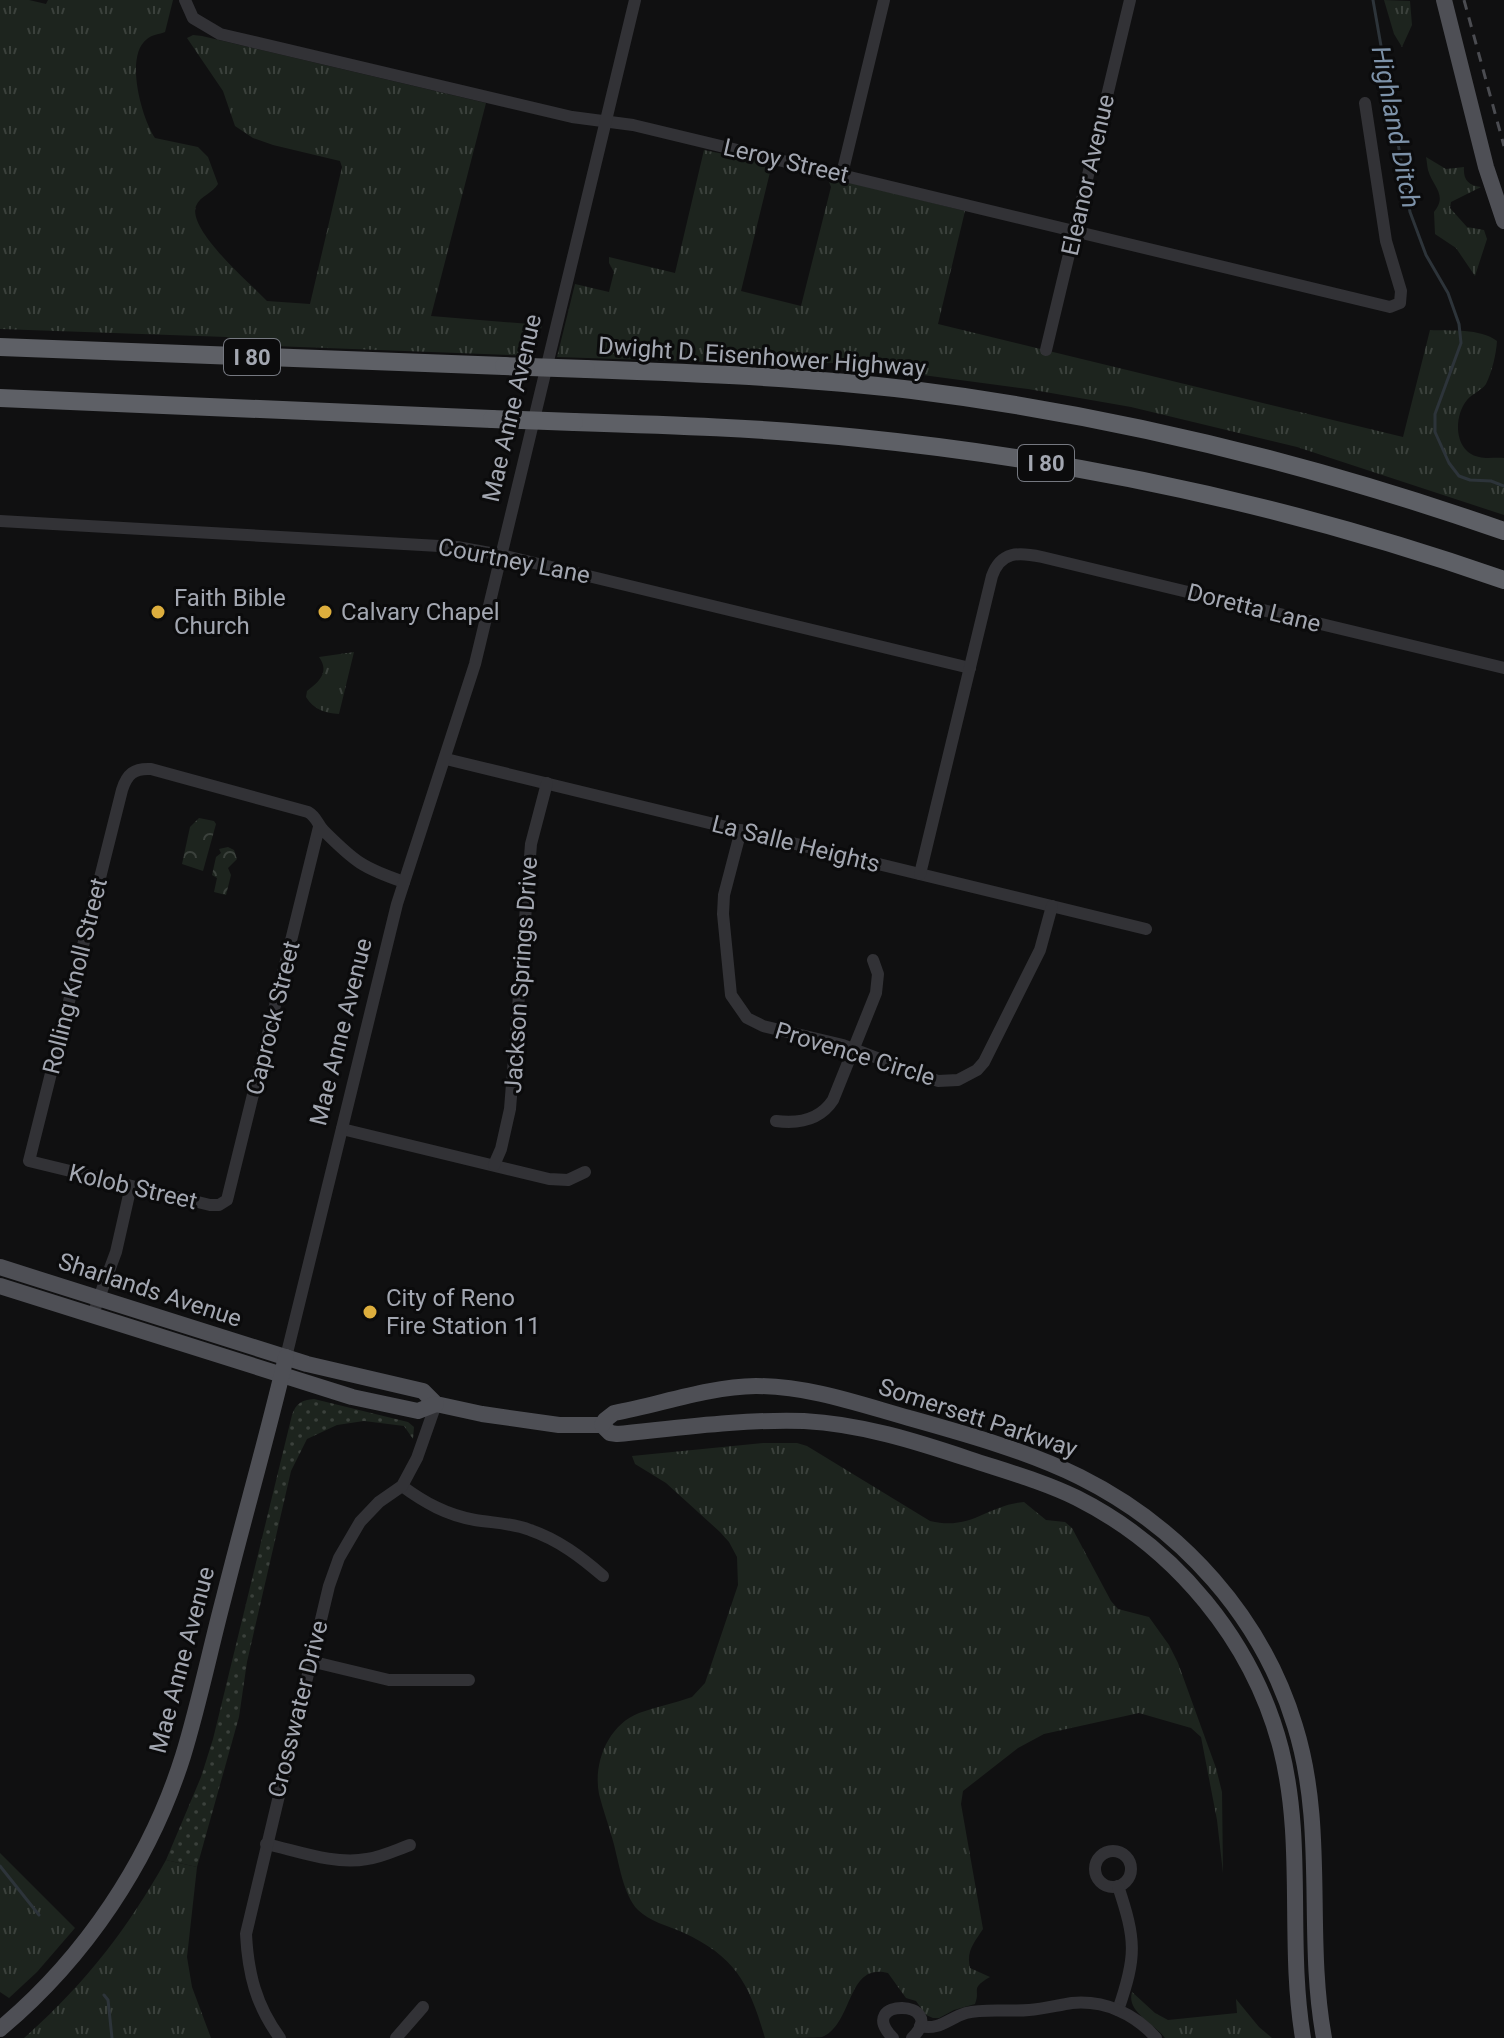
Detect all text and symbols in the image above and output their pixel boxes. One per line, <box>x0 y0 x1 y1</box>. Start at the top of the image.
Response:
water label: Highland Ditch <box>1366 43 1426 211</box>
street label: Eleanor Avenue <box>1056 92 1120 258</box>
street label: Leroy Street <box>721 133 852 189</box>
street label: Mae Anne Avenue <box>477 311 547 505</box>
street label: Dwight D. Eisenhower Highway <box>597 332 927 382</box>
road number: I 80 <box>224 339 280 375</box>
road number: I 80 <box>1018 445 1074 481</box>
street label: Courtney Lane <box>436 533 592 589</box>
street label: Doretta Lane <box>1184 578 1324 638</box>
place label: Faith Bible Church <box>174 584 286 640</box>
place label: Calvary Chapel <box>341 598 500 626</box>
marker: Faith Bible Church <box>149 603 167 621</box>
marker: Calvary Chapel <box>316 603 334 621</box>
street label: La Salle Heights <box>709 810 883 878</box>
street label: Jackson Springs Drive <box>499 856 543 1094</box>
street label: Rolling Knoll Street <box>37 875 113 1077</box>
street label: Mae Anne Avenue <box>304 935 378 1129</box>
street label: Caprock Street <box>240 938 306 1098</box>
street label: Provence Circle <box>772 1016 938 1092</box>
street label: Kolob Street <box>66 1159 200 1215</box>
street label: Sharlands Avenue <box>55 1247 245 1333</box>
place label: City of Reno Fire Station 11 <box>386 1284 540 1340</box>
marker: City of Reno Fire Station 11 <box>361 1303 379 1321</box>
street label: Somersett Parkway <box>875 1373 1081 1464</box>
street label: Mae Anne Avenue <box>144 1564 220 1756</box>
street label: Crosswater Drive <box>262 1617 334 1801</box>

